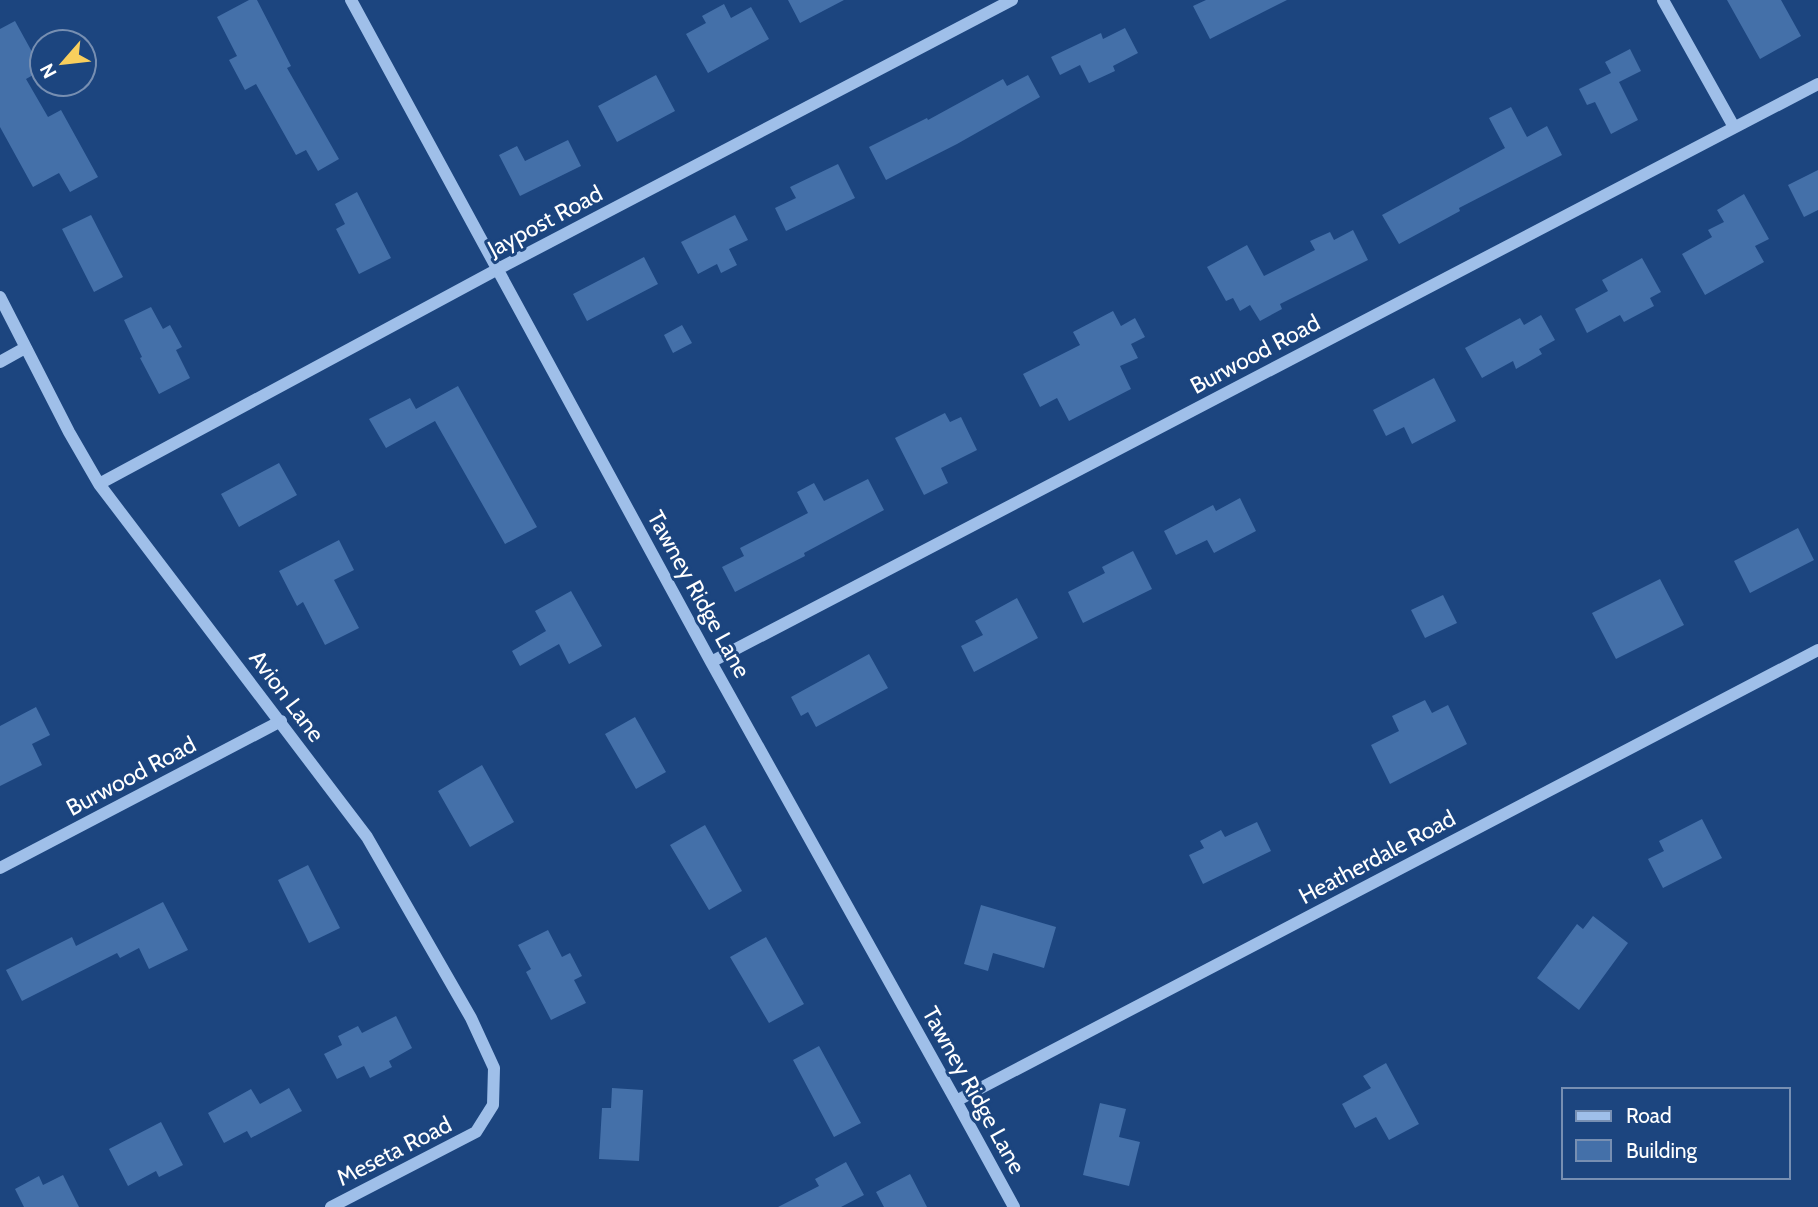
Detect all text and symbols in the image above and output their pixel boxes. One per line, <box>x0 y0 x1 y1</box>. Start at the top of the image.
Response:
north arrow <box>28 28 98 98</box>
text: N <box>35 59 62 82</box>
street label: Jaypost Road <box>482 179 607 263</box>
street label: Burwood Road <box>1185 308 1325 400</box>
street label: Tawney Ridge Lane <box>642 506 757 683</box>
street label: Avion Lane <box>243 645 331 748</box>
street label: Burwood Road <box>61 730 201 822</box>
street label: Heatherdale Road <box>1294 804 1460 910</box>
street label: Tawney Ridge Lane <box>917 1002 1032 1179</box>
legend <box>1562 1088 1790 1179</box>
text: Road <box>1626 1103 1672 1128</box>
street label: Meseta Road <box>332 1110 456 1192</box>
text: Building <box>1626 1138 1698 1163</box>

